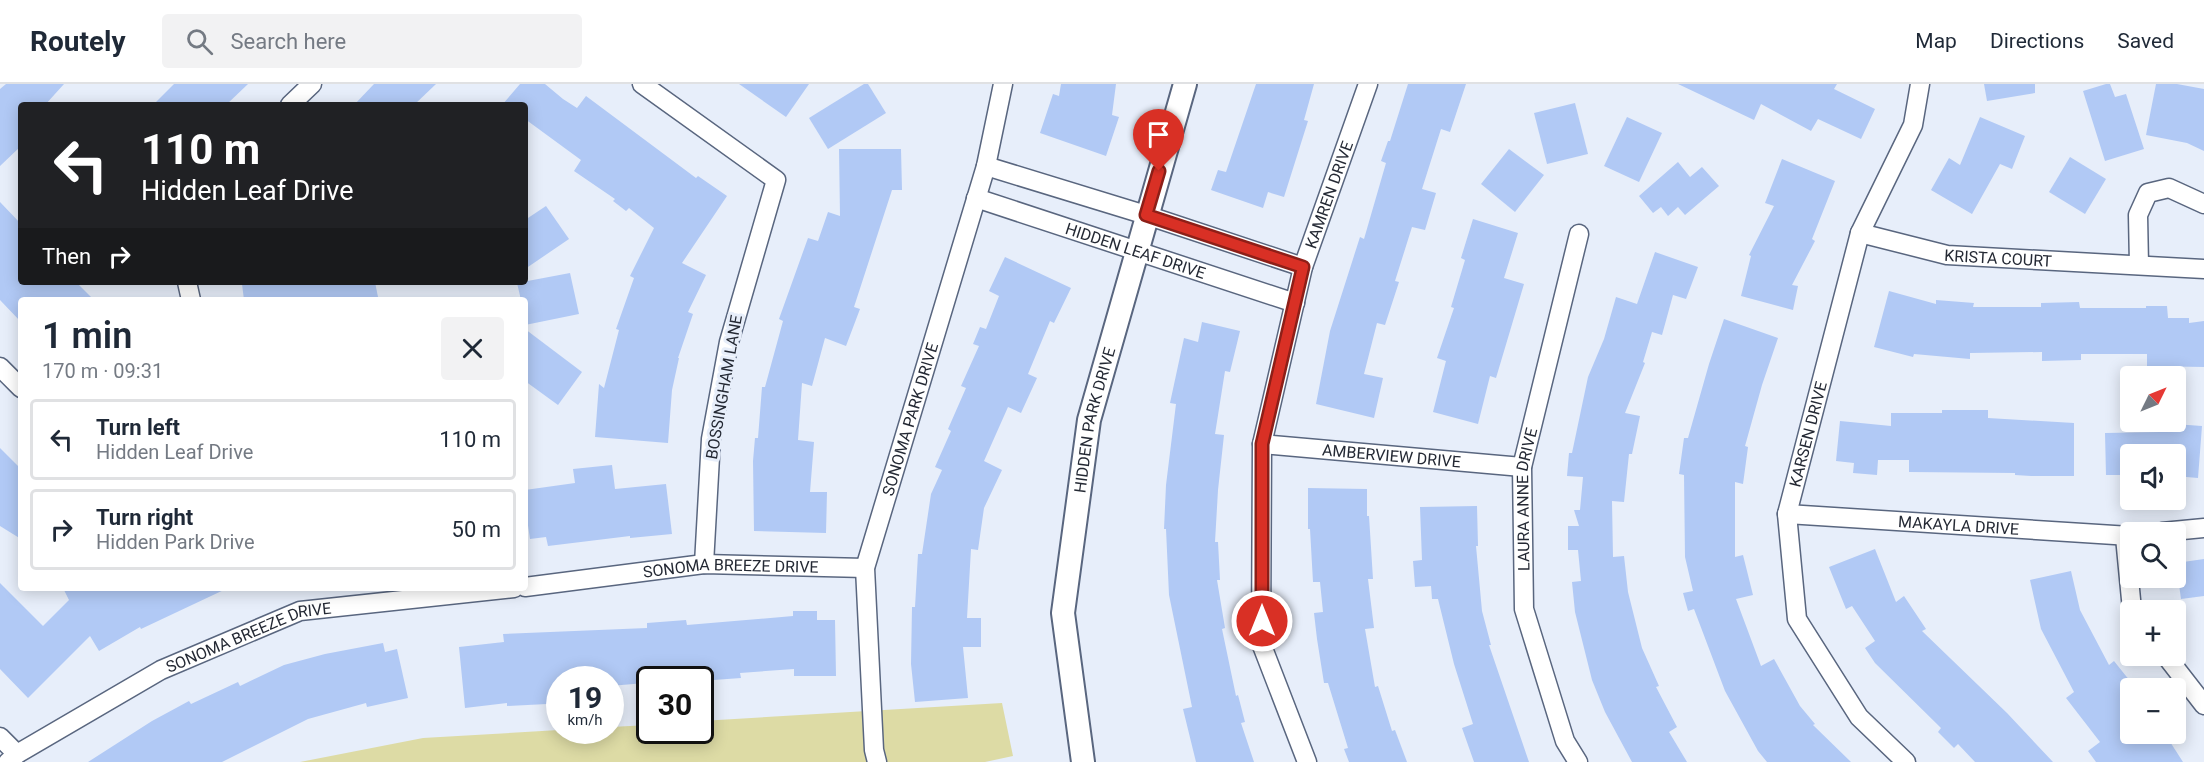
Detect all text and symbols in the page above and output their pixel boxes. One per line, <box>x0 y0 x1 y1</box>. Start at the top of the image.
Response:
search box <box>162 14 582 68</box>
text: Routely <box>30 25 126 58</box>
icon: search <box>183 25 216 58</box>
text: Search here <box>231 29 346 54</box>
text: Map <box>1915 29 1957 53</box>
text: Directions <box>1990 29 2084 53</box>
text: Saved <box>2117 29 2174 53</box>
pin <box>1133 109 1184 171</box>
icon: arrive <box>1142 118 1175 151</box>
text: 110 m <box>141 125 260 174</box>
icon: left <box>42 126 120 204</box>
street label: KAMREN DRIVE <box>1301 138 1357 251</box>
text: Hidden Leaf Drive <box>141 175 354 207</box>
street label: HIDDEN LEAF DRIVE <box>1063 219 1208 282</box>
icon: right <box>103 240 136 273</box>
text: Then <box>42 244 91 269</box>
street label: KRISTA COURT <box>1944 245 2053 270</box>
street label: BOSSINGHAM LANE <box>702 313 746 461</box>
text: 1 min <box>42 315 132 357</box>
button: close <box>441 317 504 380</box>
street label: SONOMA PARK DRIVE <box>878 340 942 498</box>
street label: HIDDEN PARK DRIVE <box>1070 345 1119 494</box>
text: 170 m · 09:31 <box>42 359 163 383</box>
north arrow <box>2120 366 2186 432</box>
map controls <box>2120 366 2186 744</box>
street label: KARSEN DRIVE <box>1785 379 1831 489</box>
text: Turn left <box>96 415 180 440</box>
icon: left <box>45 423 78 456</box>
street label: LAURA ANNE DRIVE <box>1512 426 1541 571</box>
text: 110 m <box>439 427 501 452</box>
text: Hidden Leaf Drive <box>96 440 253 464</box>
street label: AMBERVIEW DRIVE <box>1321 440 1462 471</box>
button: sound <box>2120 444 2186 510</box>
text: Turn right <box>96 505 193 530</box>
street label: MAKAYLA DRIVE <box>1898 512 2020 538</box>
icon: right <box>45 513 78 546</box>
text: 50 m <box>452 517 501 542</box>
button: search <box>2120 522 2186 588</box>
text: Hidden Park Drive <box>96 530 255 554</box>
street label: SONOMA BREEZE DRIVE <box>642 554 819 581</box>
position arrow <box>1230 589 1294 653</box>
street label: SONOMA BREEZE DRIVE <box>163 598 332 676</box>
button: + <box>2120 600 2186 666</box>
speed limit sign: 30 <box>636 666 714 744</box>
button: − <box>2120 678 2186 744</box>
text: 19 <box>568 680 602 715</box>
text: km/h <box>567 711 603 729</box>

